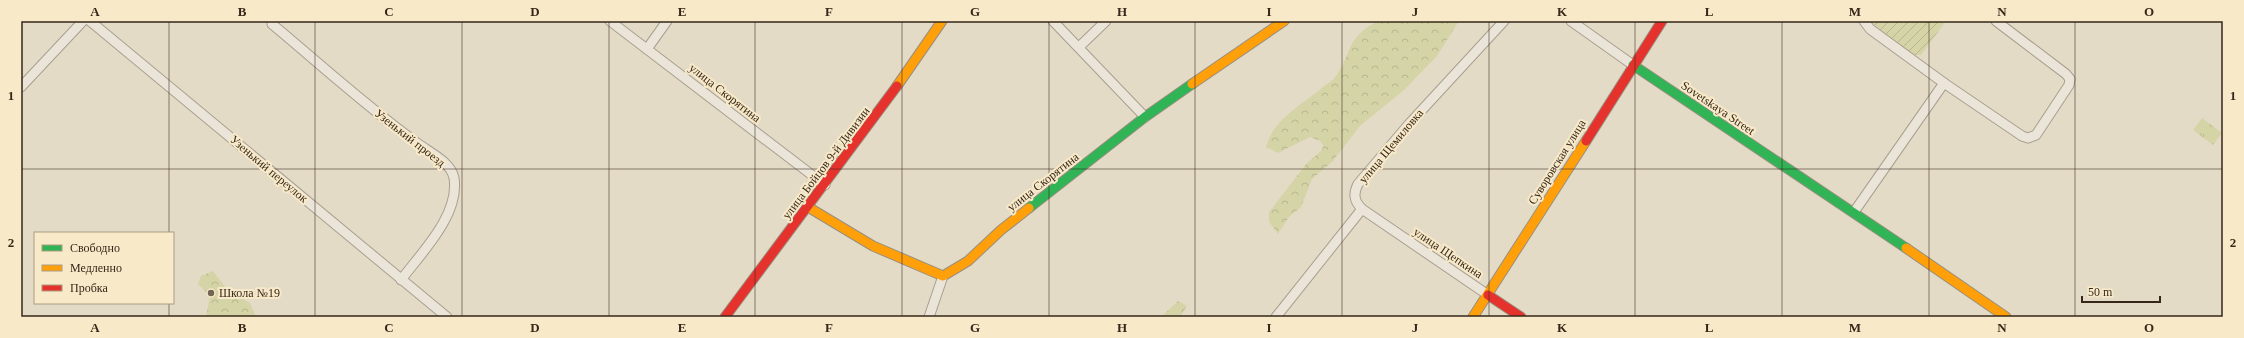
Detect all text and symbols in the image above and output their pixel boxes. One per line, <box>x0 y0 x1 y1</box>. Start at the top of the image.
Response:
text: A <box>90 4 100 19</box>
text: B <box>238 4 247 19</box>
text: C <box>384 4 394 19</box>
text: D <box>530 4 540 19</box>
text: E <box>678 4 686 19</box>
text: F <box>825 4 833 19</box>
text: G <box>970 4 980 19</box>
text: H <box>1117 4 1127 19</box>
text: I <box>1266 4 1272 19</box>
text: J <box>1412 4 1419 19</box>
text: K <box>1557 4 1568 19</box>
text: L <box>1705 4 1714 19</box>
text: M <box>1849 4 1861 19</box>
text: N <box>1997 4 2007 19</box>
text: O <box>2144 4 2154 19</box>
street label: улица Скорятина <box>686 61 764 126</box>
street label: Sovetskaya Street <box>1679 78 1758 138</box>
text: 1 <box>8 88 14 103</box>
text: 1 <box>2230 88 2236 103</box>
street label: улица Бойцов 9-й Дивизии <box>779 104 873 222</box>
street label: улица Щемиловка <box>1356 105 1427 186</box>
street label: Узенький проезд <box>372 106 448 170</box>
street label: Суворовская улица <box>1525 116 1589 207</box>
street label: Узенький переулок <box>227 132 311 206</box>
street label: улица Скорятина <box>1004 149 1082 214</box>
street label: улица Щепкина <box>1411 225 1486 282</box>
legend <box>34 232 174 304</box>
text: 2 <box>8 235 14 250</box>
text: 2 <box>2230 235 2236 250</box>
text: Свободно <box>70 241 120 255</box>
text: Медленно <box>70 261 122 275</box>
scale bar <box>2082 278 2160 304</box>
text: Пробка <box>70 281 108 295</box>
text: 50 m <box>2088 285 2113 299</box>
place label: Школа №19 <box>219 286 280 300</box>
marker: Школа №19 <box>206 288 216 298</box>
text: A <box>90 320 100 335</box>
text: B <box>238 320 247 335</box>
text: C <box>384 320 394 335</box>
text: D <box>530 320 540 335</box>
text: E <box>678 320 686 335</box>
text: F <box>825 320 833 335</box>
text: G <box>970 320 980 335</box>
text: H <box>1117 320 1127 335</box>
text: I <box>1266 320 1272 335</box>
text: J <box>1412 320 1419 335</box>
text: K <box>1557 320 1568 335</box>
text: L <box>1705 320 1714 335</box>
text: M <box>1849 320 1861 335</box>
text: N <box>1997 320 2007 335</box>
text: O <box>2144 320 2154 335</box>

